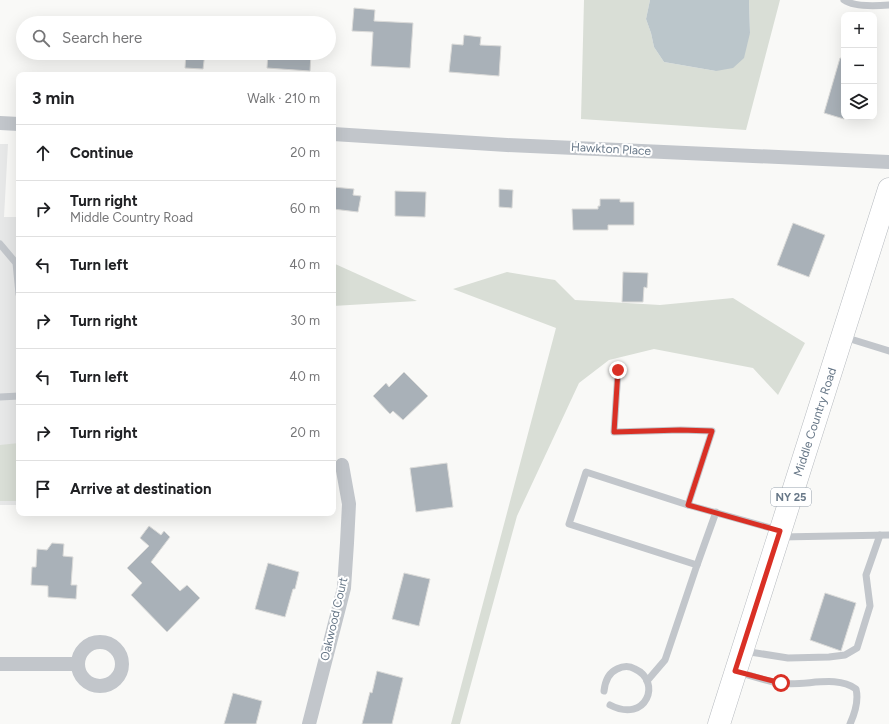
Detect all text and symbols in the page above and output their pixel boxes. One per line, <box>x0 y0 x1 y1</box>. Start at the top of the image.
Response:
map controls <box>841 12 877 120</box>
button: + <box>841 12 877 48</box>
search box <box>16 16 336 60</box>
icon: search <box>30 27 52 49</box>
text: Search here <box>62 29 142 47</box>
button: − <box>841 48 877 84</box>
button: layers <box>841 84 877 120</box>
text: 3 min <box>32 88 74 108</box>
text: Walk · 210 m <box>247 91 320 106</box>
street label: Hawkton Place <box>571 140 652 158</box>
icon: ahead <box>32 142 54 164</box>
text: Continue <box>70 144 133 162</box>
text: 20 m <box>290 145 320 160</box>
text: Turn right <box>70 192 138 210</box>
icon: right <box>32 198 54 220</box>
text: 60 m <box>290 201 320 216</box>
text: Middle Country Road <box>70 210 193 225</box>
icon: left <box>32 254 54 276</box>
text: Turn left <box>70 256 128 274</box>
text: 40 m <box>289 257 320 272</box>
icon: right <box>32 310 54 332</box>
text: Turn right <box>70 312 138 330</box>
text: 30 m <box>290 313 320 328</box>
route end <box>609 361 627 379</box>
icon: left <box>32 366 54 388</box>
street label: Middle Country Road <box>791 366 839 478</box>
text: Turn left <box>70 368 128 386</box>
text: 40 m <box>289 369 320 384</box>
icon: right <box>32 422 54 444</box>
text: Turn right <box>70 424 138 442</box>
text: 20 m <box>290 425 320 440</box>
icon: arrive <box>32 478 54 500</box>
text: Arrive at destination <box>70 480 211 498</box>
road number: NY 25 <box>771 488 811 506</box>
street label: Oakwood Court <box>318 575 351 662</box>
route start <box>772 674 790 692</box>

